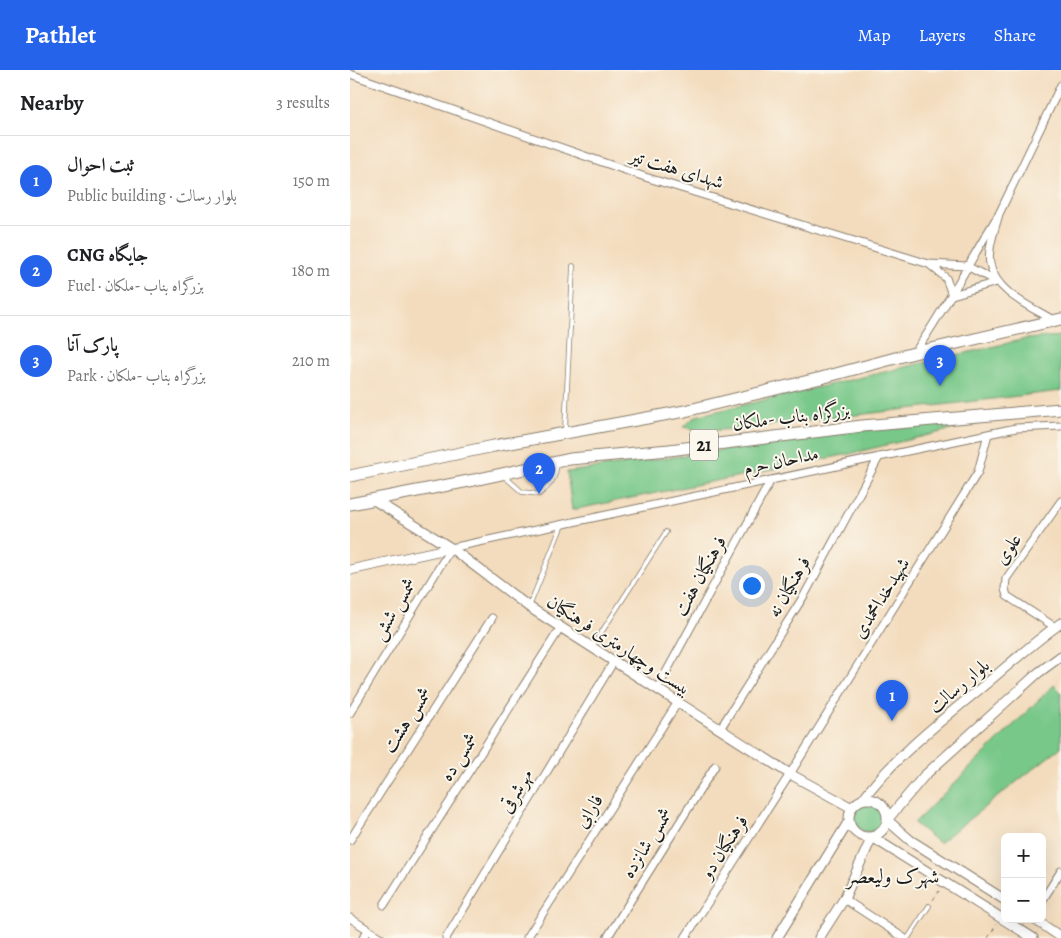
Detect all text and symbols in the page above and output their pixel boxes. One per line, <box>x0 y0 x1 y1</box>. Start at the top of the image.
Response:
text: Pathlet <box>25 19 96 51</box>
text: Map <box>858 23 891 47</box>
text: Layers <box>919 23 966 47</box>
text: Share <box>994 23 1036 47</box>
text: Nearby <box>20 89 83 117</box>
text: 3 results <box>276 92 330 114</box>
street label: شهدای هفت تیر <box>625 142 727 196</box>
text: ثبت احوال <box>67 152 135 178</box>
text: 1 <box>33 170 39 192</box>
text: 150 m <box>293 170 330 192</box>
text: Public building · بلوار رسالت <box>67 185 237 207</box>
text: CNG جایگاه <box>67 242 148 268</box>
text: 2 <box>32 260 40 282</box>
text: 180 m <box>292 260 330 282</box>
text: Fuel · بزرگراه بناب -ملکان <box>67 275 204 297</box>
text: پارک آنا <box>67 332 118 358</box>
pin: 3 <box>924 345 956 386</box>
text: 3 <box>33 350 39 372</box>
text: 210 m <box>292 350 330 372</box>
text: Park · بزرگراه بناب -ملکان <box>67 365 206 387</box>
street label: بزرگراه بناب -ملکان <box>731 397 852 437</box>
road number: 21 <box>690 430 718 460</box>
street label: مداحان حرم <box>741 440 822 485</box>
pin: 2 <box>523 453 555 494</box>
street label: علوی <box>988 528 1028 570</box>
street label: فرهنگیان هفت <box>667 531 733 621</box>
street label: فرهنگیان نه <box>761 552 817 622</box>
street label: شهیدخدامحمدی <box>846 553 916 643</box>
street label: شمس شش <box>365 573 423 645</box>
your location <box>739 573 765 599</box>
street label: بیست وچهارمتری فرهنگیان <box>542 588 696 702</box>
street label: بلوار رسالت <box>923 653 995 719</box>
pin: 1 <box>876 680 908 721</box>
street label: شمس هشت <box>376 682 438 758</box>
street label: شمس ده <box>434 728 484 786</box>
street label: مهرشرقی <box>493 764 539 818</box>
street label: فارابی <box>568 789 610 834</box>
street label: شمس شانزده <box>615 803 679 883</box>
street label: فرهنگیان دو <box>692 810 754 886</box>
map controls <box>1001 833 1046 923</box>
button: + <box>1001 833 1046 878</box>
district label: شهرک ولیعصر <box>845 863 939 890</box>
button: − <box>1001 878 1046 923</box>

